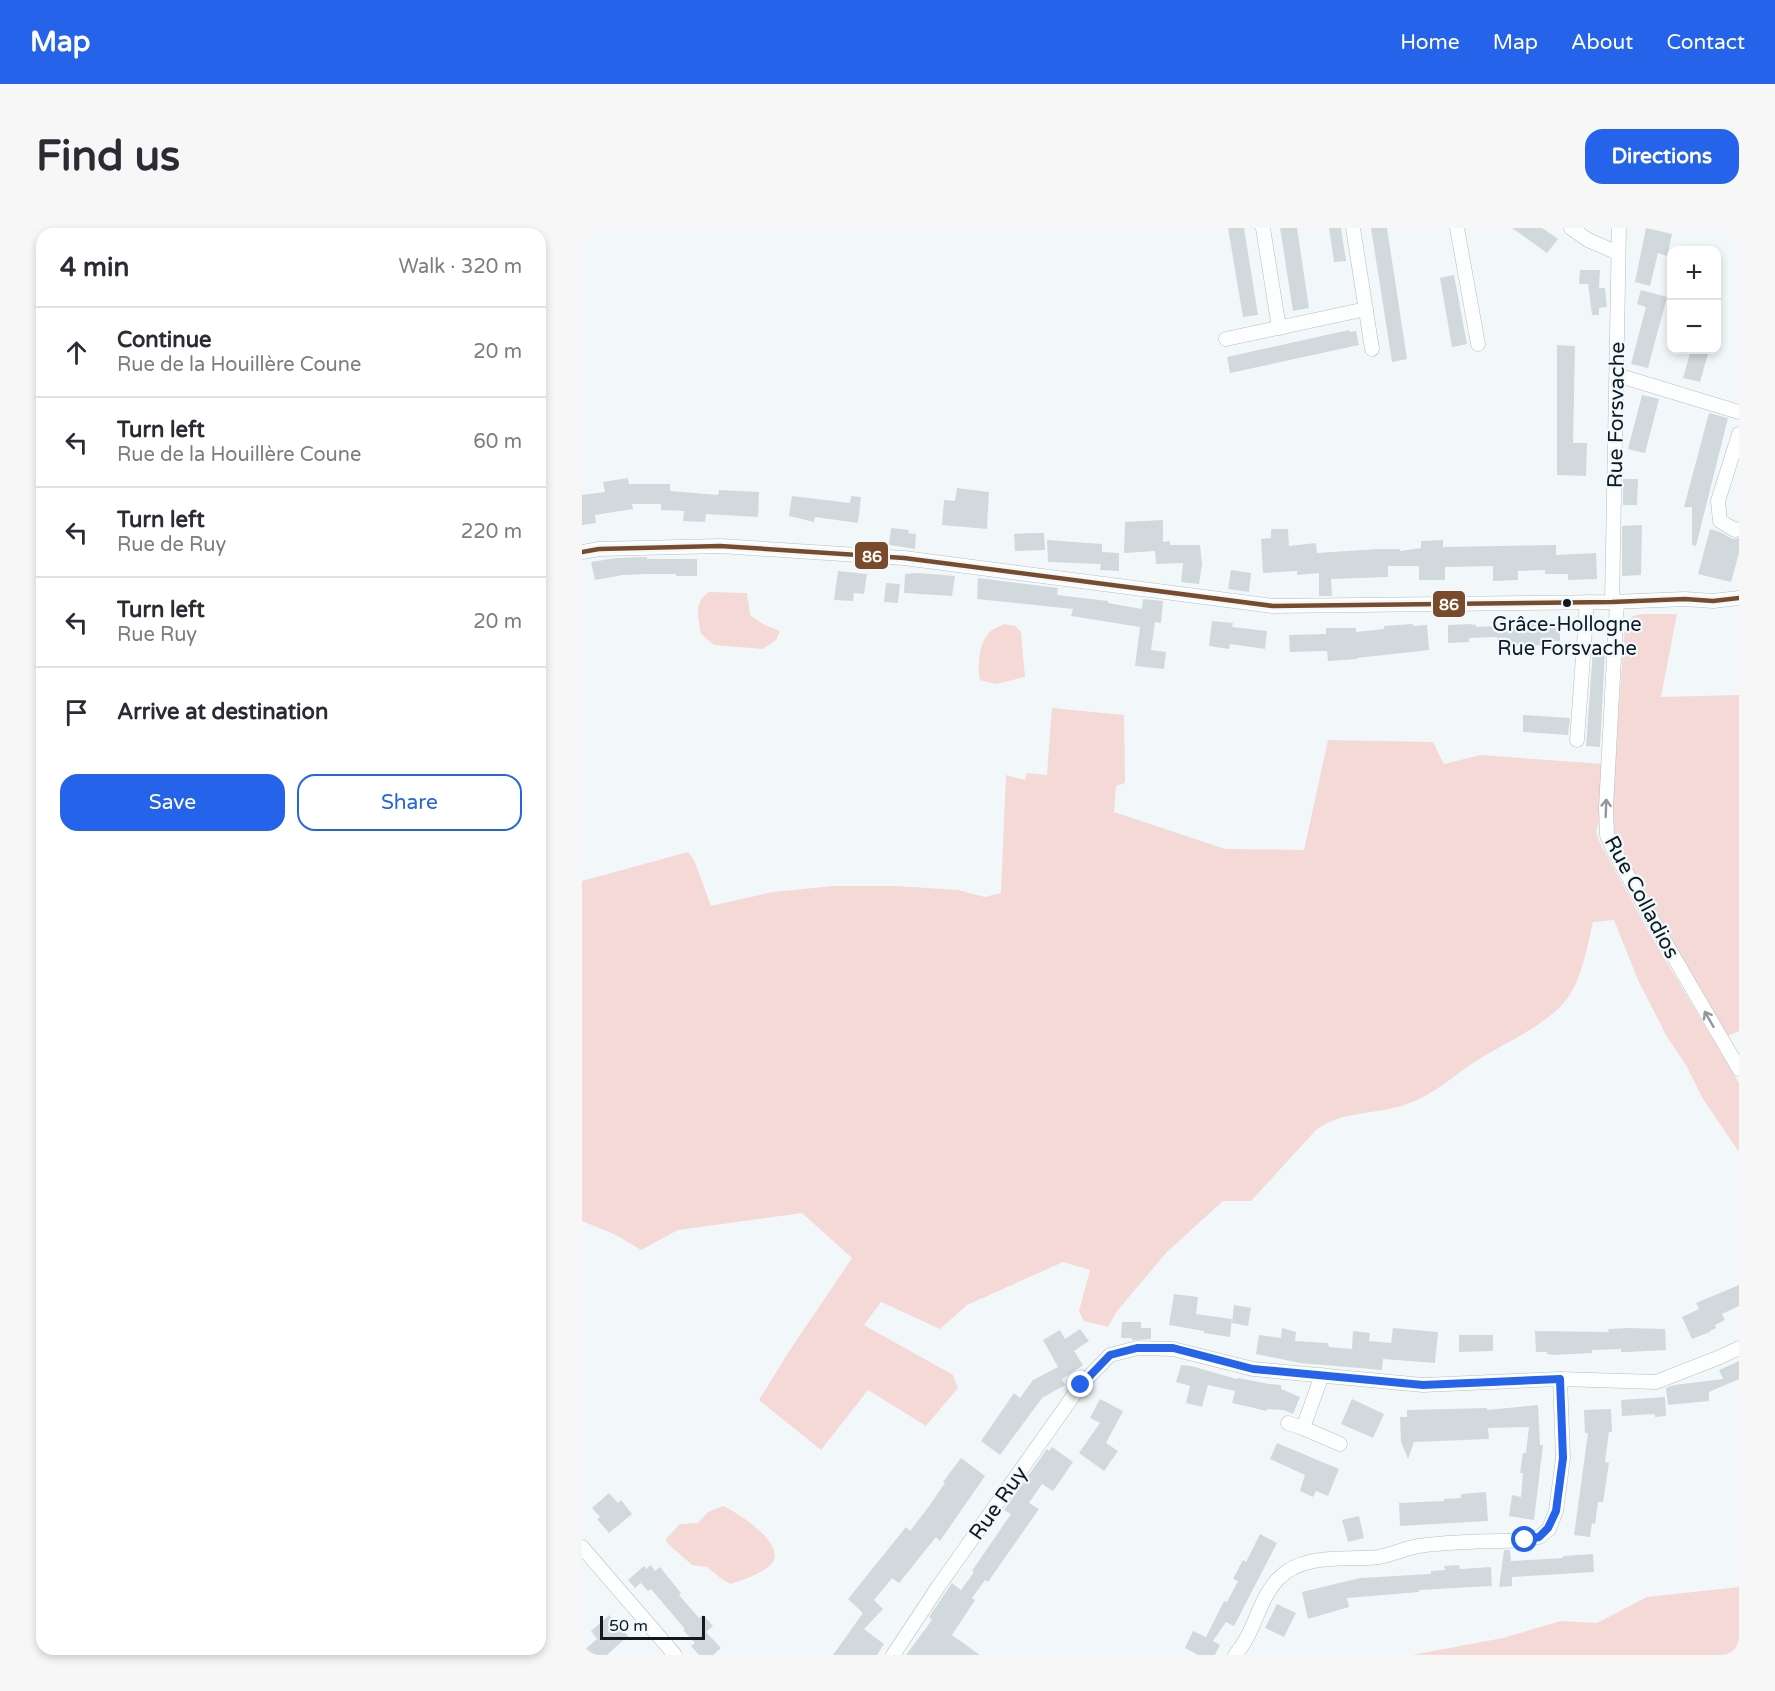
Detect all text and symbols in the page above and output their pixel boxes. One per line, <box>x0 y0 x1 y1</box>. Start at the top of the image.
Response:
text: Map <box>30 25 90 59</box>
text: Home <box>1400 30 1460 55</box>
text: Map <box>1493 30 1538 55</box>
text: About <box>1571 30 1633 55</box>
text: Contact <box>1666 30 1745 55</box>
button: Directions <box>1585 129 1739 184</box>
text: Find us <box>36 131 180 182</box>
map controls <box>1667 246 1721 354</box>
button: + <box>1667 246 1721 300</box>
text: 4 min <box>60 252 129 283</box>
text: Walk · 320 m <box>399 255 522 279</box>
button: − <box>1667 300 1721 354</box>
text: Continue <box>117 327 212 353</box>
icon: ahead <box>60 336 93 369</box>
text: 20 m <box>473 340 522 364</box>
street label: Rue Forsvache <box>1603 341 1630 488</box>
text: Rue de la Houillère Coune <box>117 353 361 377</box>
text: Turn left <box>117 417 205 443</box>
icon: left <box>60 426 93 459</box>
text: 60 m <box>473 430 522 454</box>
text: Rue de la Houillère Coune <box>117 443 361 467</box>
text: Turn left <box>117 507 205 533</box>
icon: left <box>60 516 93 549</box>
text: 220 m <box>461 520 522 544</box>
text: Rue de Ruy <box>117 533 226 557</box>
line badge: 86 <box>854 541 889 570</box>
text: 86 <box>862 547 882 567</box>
line badge: 86 <box>1432 590 1466 618</box>
text: 86 <box>1439 595 1459 615</box>
text: Turn left <box>117 597 205 623</box>
marker: Grâce-Hollogne Rue Forsvache <box>1561 597 1573 609</box>
icon: left <box>60 606 93 639</box>
text: 20 m <box>473 610 522 634</box>
place label: Grâce-Hollogne Rue Forsvache <box>1492 613 1642 661</box>
text: Rue Ruy <box>117 623 197 647</box>
icon: arrive <box>60 696 93 729</box>
text: Arrive at destination <box>117 699 328 725</box>
button: Save <box>60 774 285 831</box>
button: Share <box>297 774 522 831</box>
one-way arrow <box>1600 799 1611 819</box>
street label: Rue Colladios <box>1599 831 1684 963</box>
one-way arrow <box>1703 1011 1715 1028</box>
route end <box>1067 1371 1093 1397</box>
street label: Rue Ruy <box>964 1462 1033 1545</box>
route start <box>1511 1526 1537 1552</box>
scale bar <box>600 1613 705 1640</box>
text: 50 m <box>609 1616 648 1636</box>

